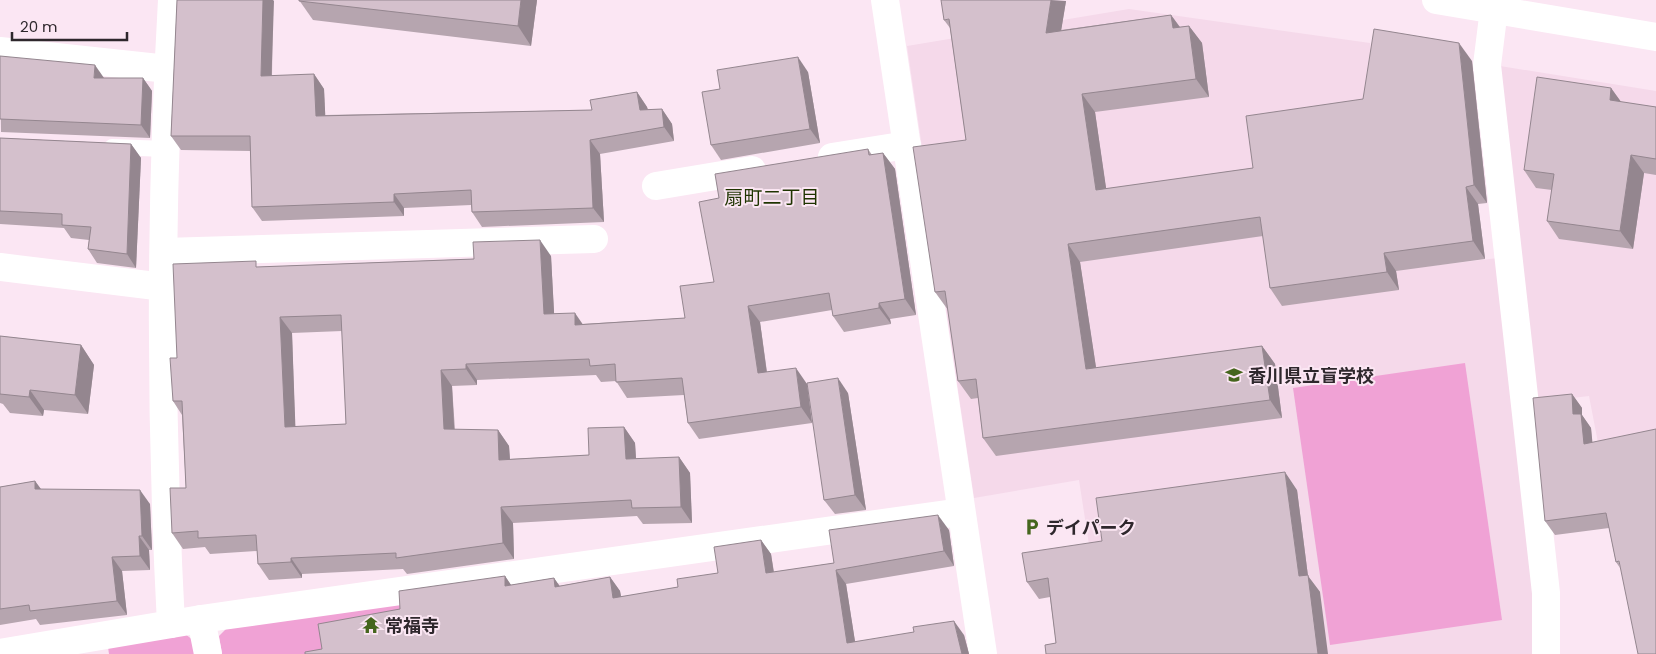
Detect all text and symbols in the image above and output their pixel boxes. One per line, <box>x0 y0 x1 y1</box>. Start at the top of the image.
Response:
scale bar <box>12 10 128 42</box>
text: 20 m <box>20 16 58 37</box>
district label: 扇町二丁目 <box>724 184 820 211</box>
place label: 香川県立盲学校 <box>1248 363 1374 388</box>
school or university icon: 香川県立盲学校 <box>1224 365 1244 385</box>
place label: デイパーク <box>1046 515 1136 540</box>
parking icon: デイパーク <box>1022 517 1042 537</box>
place label: 常福寺 <box>385 613 439 638</box>
temple icon: 常福寺 <box>361 615 381 635</box>

